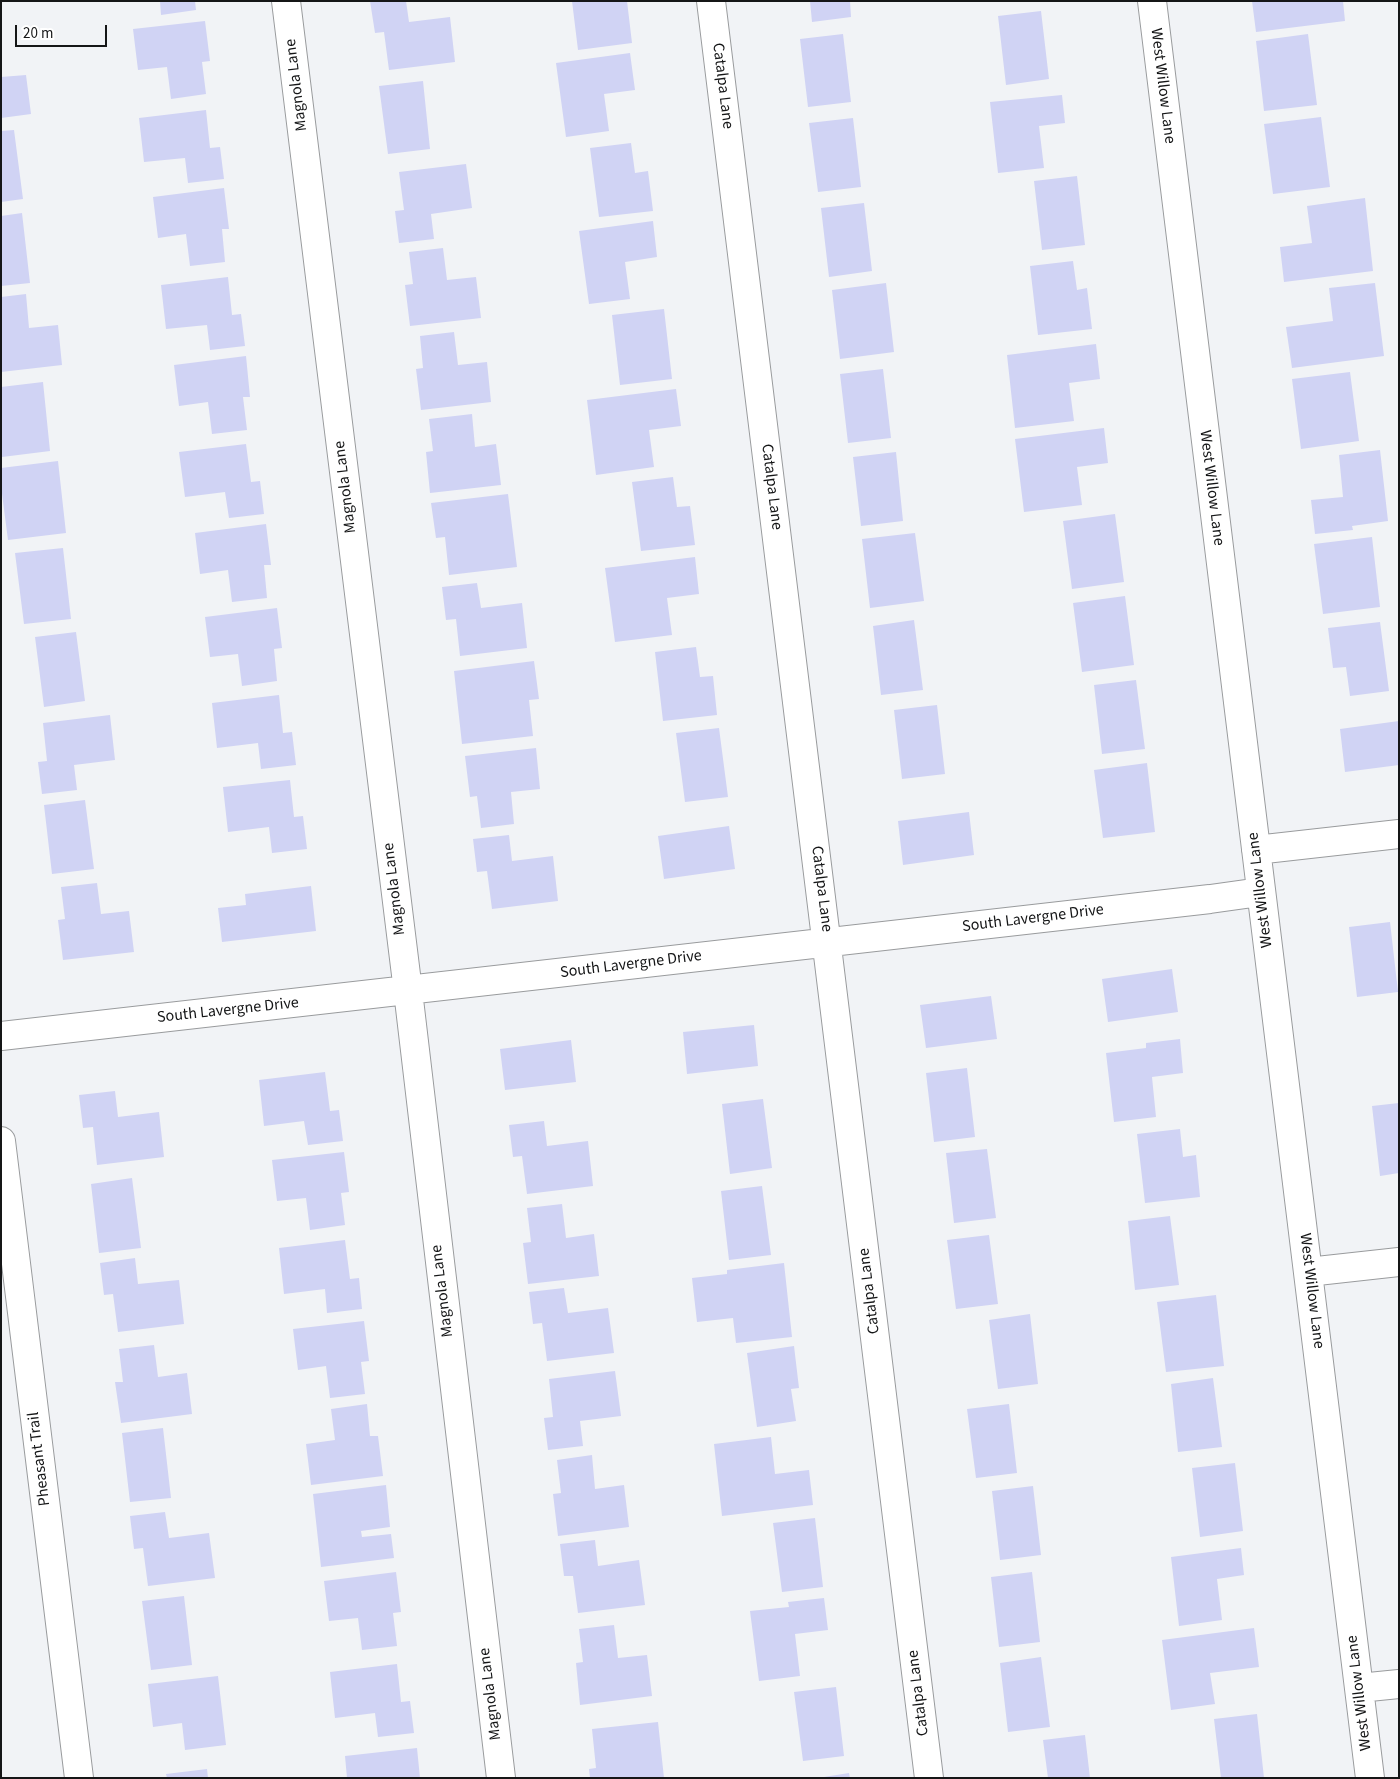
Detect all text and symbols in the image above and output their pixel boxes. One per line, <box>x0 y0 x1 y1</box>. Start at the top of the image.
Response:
scale bar <box>18 15 110 47</box>
text: 20 m <box>23 23 53 44</box>
street label: West Willow Lane <box>1145 27 1179 145</box>
street label: Magnola Lane <box>282 38 312 132</box>
street label: Catalpa Lane <box>707 42 737 130</box>
street label: West Willow Lane <box>1194 429 1228 547</box>
street label: Magnola Lane <box>331 440 361 534</box>
street label: Catalpa Lane <box>756 443 786 531</box>
street label: West Willow Lane <box>1244 831 1278 949</box>
street label: Magnola Lane <box>380 842 410 936</box>
street label: Catalpa Lane <box>806 845 836 933</box>
street label: South Lavergne Drive <box>961 901 1105 937</box>
street label: South Lavergne Drive <box>559 947 703 983</box>
street label: South Lavergne Drive <box>156 994 300 1028</box>
street label: West Willow Lane <box>1294 1232 1328 1350</box>
street label: Magnola Lane <box>428 1244 458 1338</box>
street label: Catalpa Lane <box>855 1247 885 1335</box>
street label: Pheasant Trail <box>25 1411 55 1507</box>
street label: West Willow Lane <box>1343 1634 1377 1752</box>
street label: Magnola Lane <box>476 1647 506 1741</box>
street label: Catalpa Lane <box>904 1649 934 1737</box>

